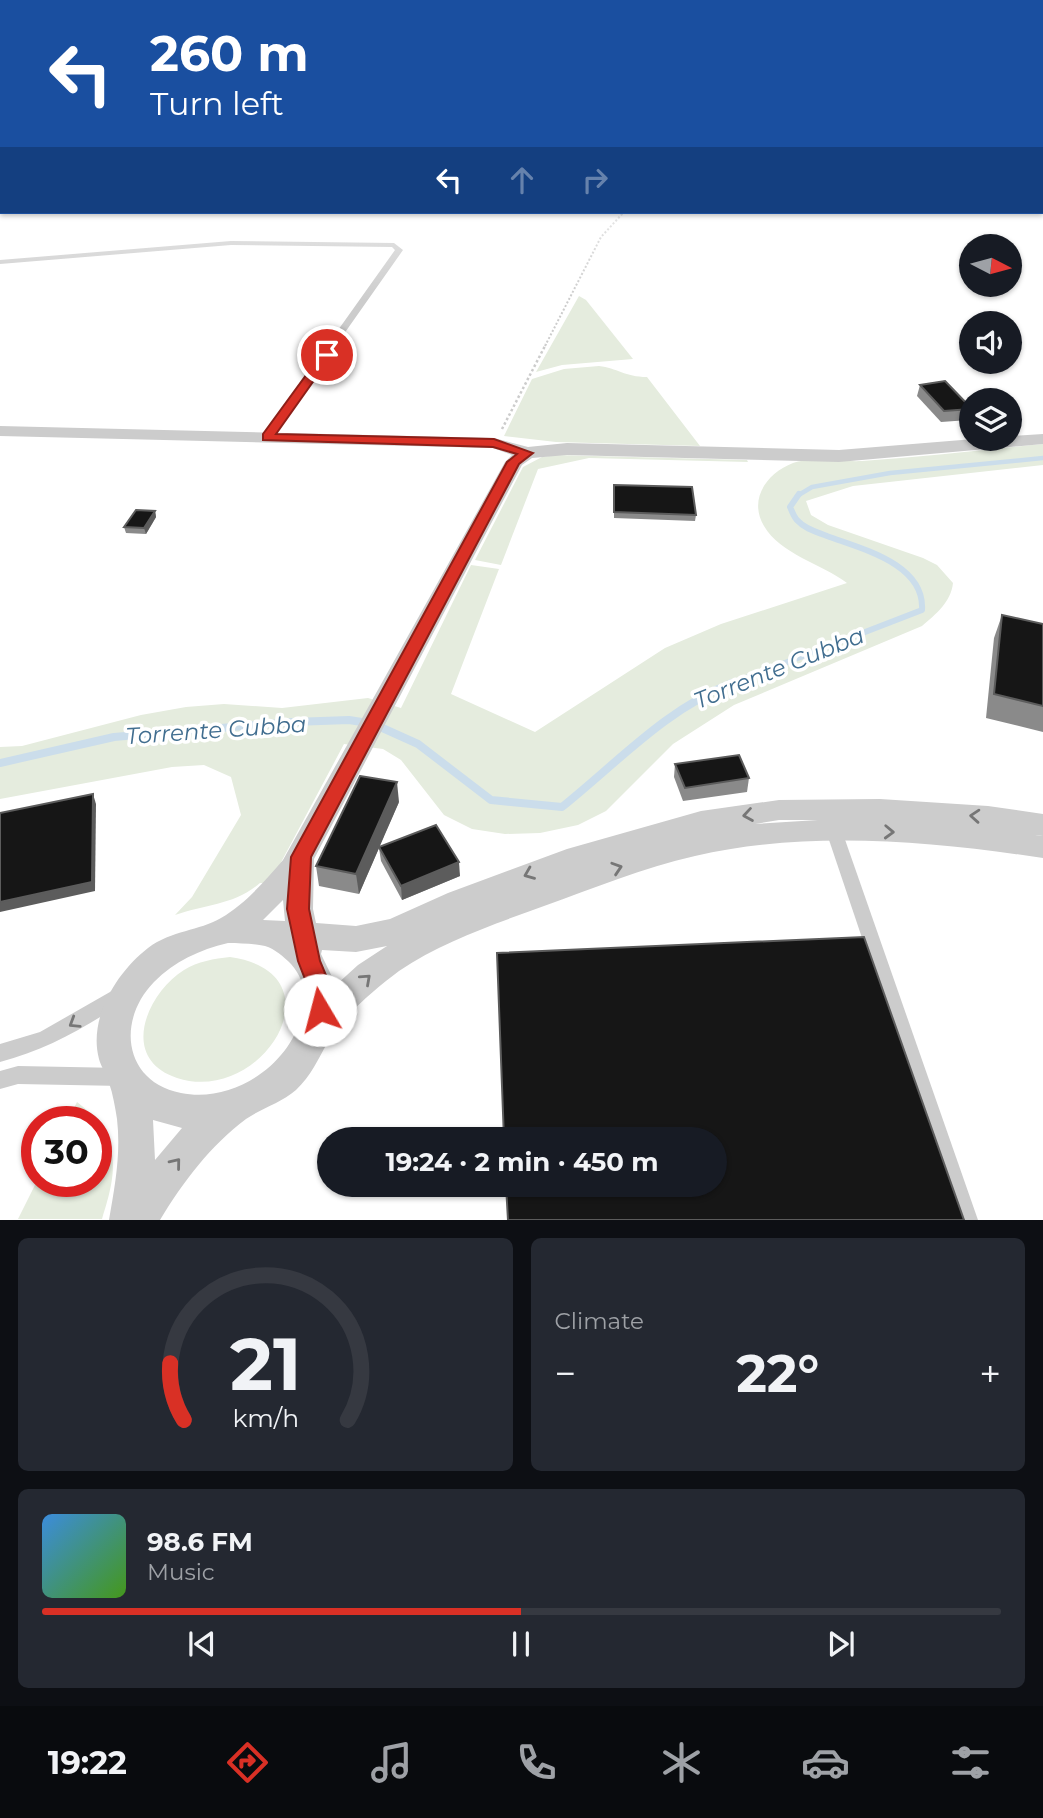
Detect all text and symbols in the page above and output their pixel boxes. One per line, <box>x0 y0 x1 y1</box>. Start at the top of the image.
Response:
text: 260 m <box>150 24 309 83</box>
icon: left <box>35 28 126 119</box>
text: Turn left <box>150 84 284 123</box>
icon: left <box>430 161 468 199</box>
icon: ahead <box>503 161 541 199</box>
icon: right <box>576 161 614 199</box>
north arrow <box>959 234 1022 298</box>
map controls <box>959 234 1022 451</box>
button: sound <box>959 311 1022 374</box>
pin <box>297 325 357 385</box>
icon: arrive <box>308 336 346 374</box>
button: layers <box>959 388 1022 451</box>
water label: Torrente Cubba <box>690 621 868 715</box>
water label: Torrente Cubba <box>125 710 307 750</box>
one-way arrow <box>743 807 754 822</box>
one-way arrow <box>970 809 981 824</box>
one-way arrow <box>884 824 895 839</box>
one-way arrow <box>610 862 623 876</box>
one-way arrow <box>524 866 536 880</box>
position arrow <box>283 973 357 1047</box>
one-way arrow <box>358 975 371 987</box>
one-way arrow <box>69 1015 82 1028</box>
speed limit sign: 30 <box>21 1106 112 1197</box>
text: 19:24 · 2 min · 450 m <box>385 1146 659 1178</box>
one-way arrow <box>168 1159 180 1172</box>
text: Climate <box>555 1307 644 1335</box>
text: 21 <box>230 1321 301 1409</box>
text: 22° <box>736 1342 819 1405</box>
text: − <box>555 1350 576 1397</box>
text: + <box>979 1350 1001 1397</box>
text: km/h <box>232 1403 299 1433</box>
text: 98.6 FM <box>147 1526 253 1558</box>
text: Music <box>147 1558 215 1586</box>
icon: previous <box>183 1625 221 1663</box>
icon: pause <box>502 1625 540 1663</box>
icon: next <box>822 1625 860 1663</box>
icon: directions <box>223 1738 272 1787</box>
icon: music <box>367 1738 416 1787</box>
icon: phone <box>512 1738 561 1787</box>
icon: climate <box>657 1738 706 1787</box>
icon: car <box>801 1738 850 1787</box>
icon: filters <box>946 1738 995 1787</box>
text: 19:22 <box>48 1743 127 1782</box>

